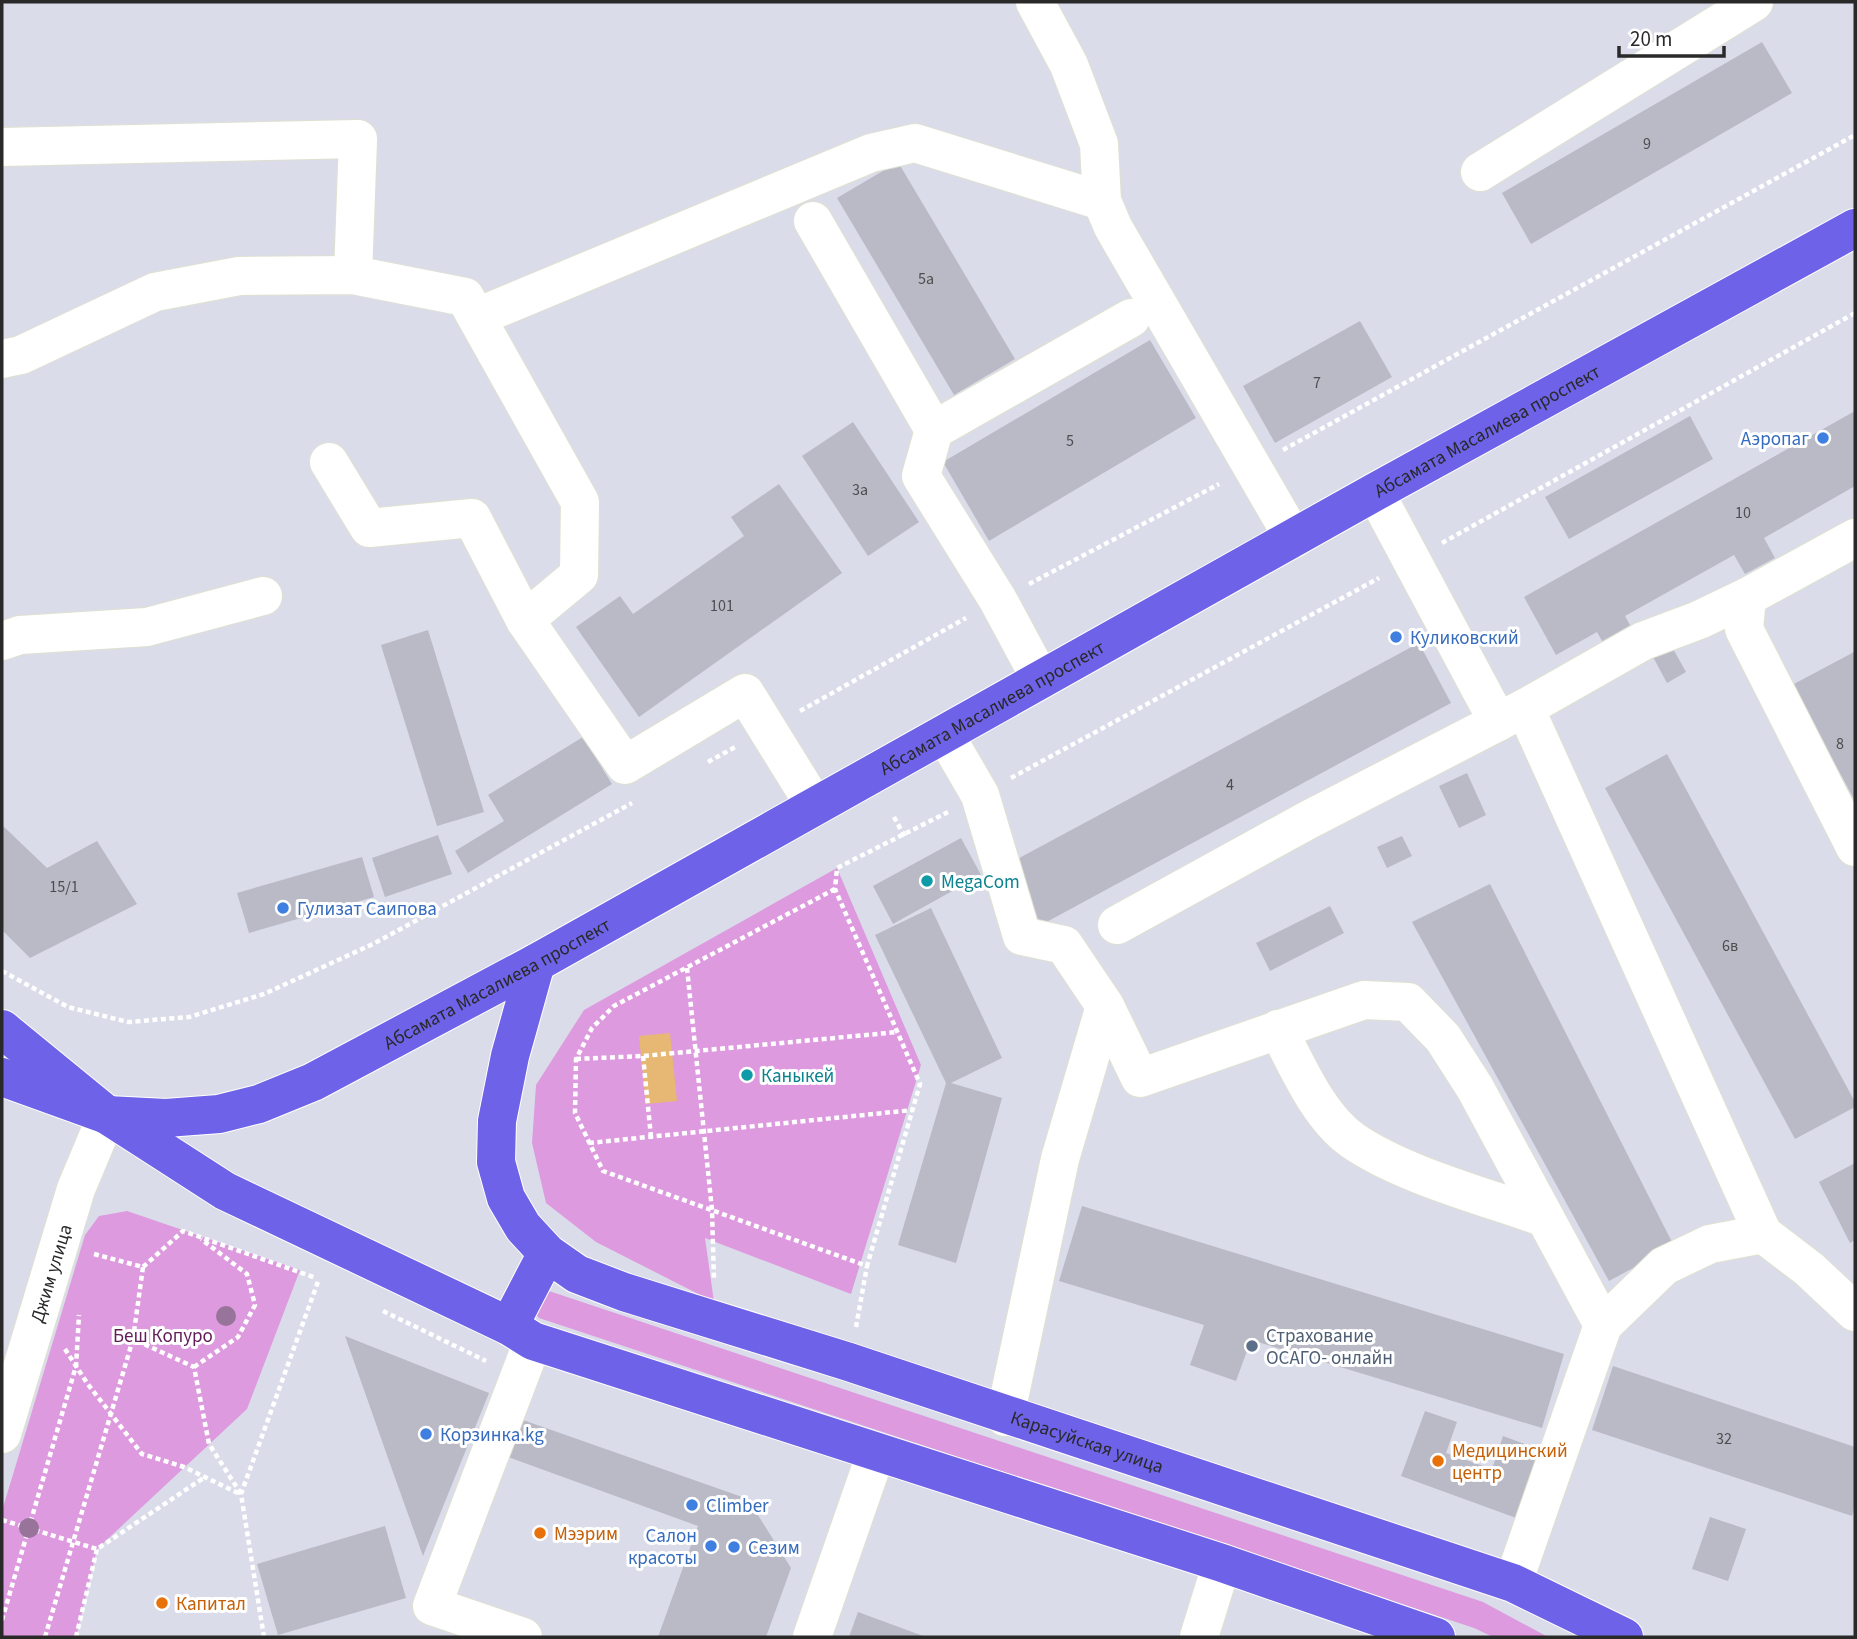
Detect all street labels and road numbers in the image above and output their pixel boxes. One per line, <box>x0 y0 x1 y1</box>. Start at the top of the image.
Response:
street label: Абсамата Масалиева проспект <box>1370 359 1606 505</box>
street label: Абсамата Масалиева проспект <box>875 634 1110 782</box>
street label: Абсамата Масалиева проспект <box>379 912 616 1057</box>
street label: Джим улица <box>24 1221 80 1326</box>
street label: Карасуйская улица <box>1007 1405 1167 1481</box>

